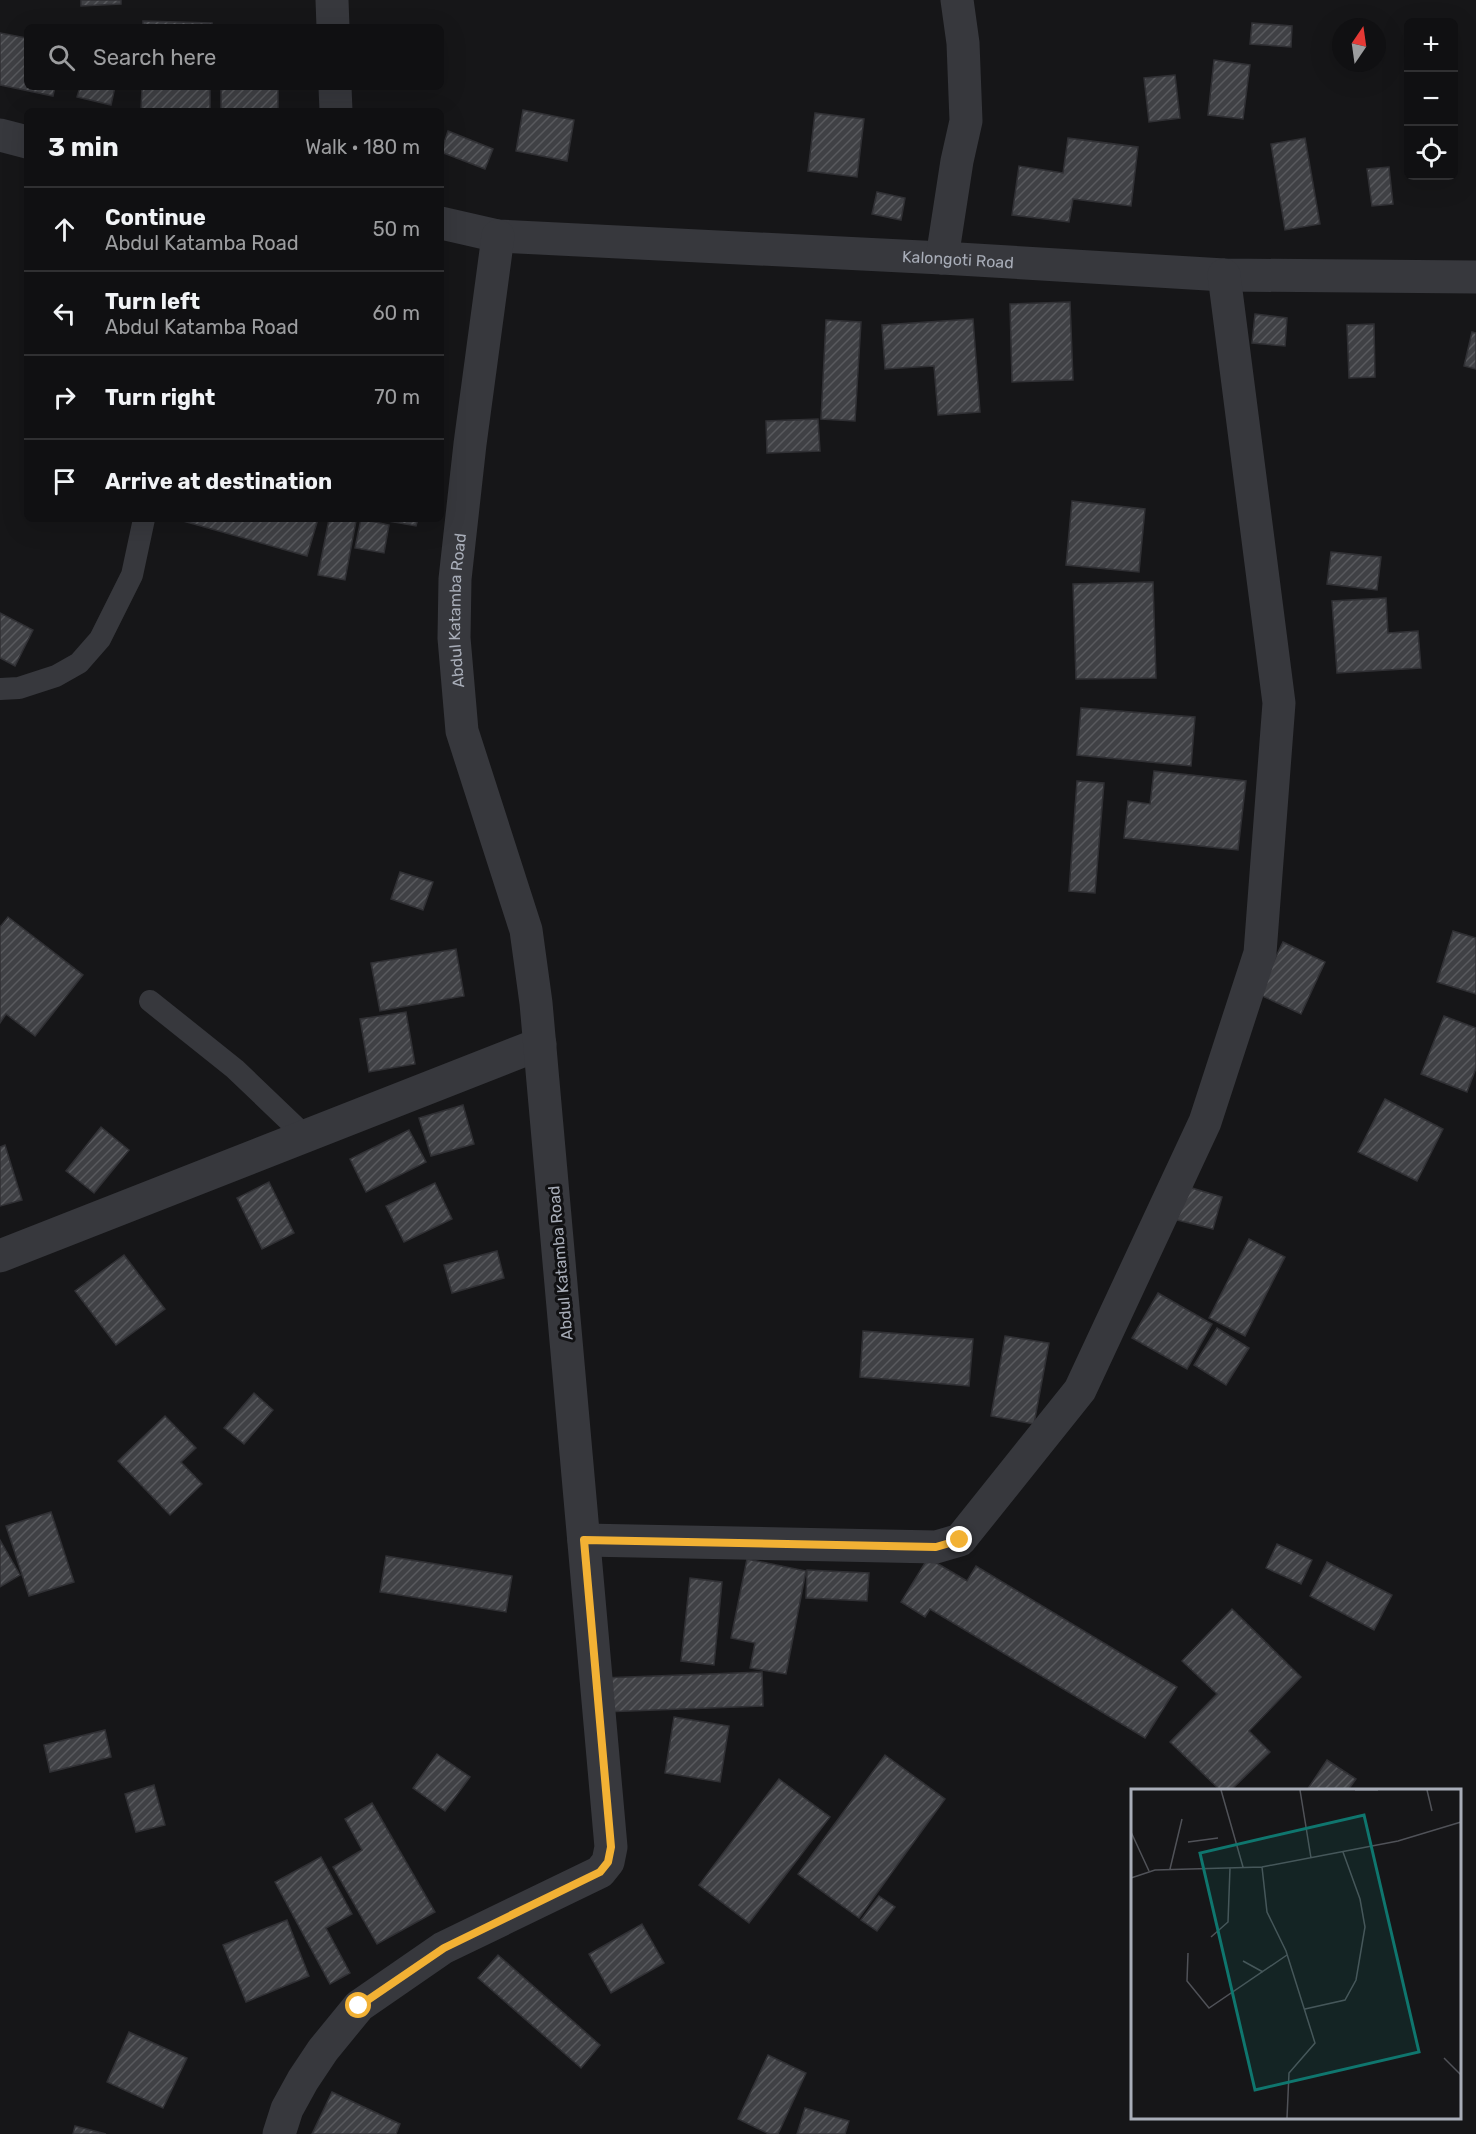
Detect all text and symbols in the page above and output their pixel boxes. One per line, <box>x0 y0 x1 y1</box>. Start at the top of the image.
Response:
north arrow <box>1332 18 1386 72</box>
map controls <box>1404 18 1458 180</box>
button: + <box>1404 18 1458 72</box>
search box <box>24 24 444 90</box>
icon: search <box>45 41 78 74</box>
text: Search here <box>93 44 216 71</box>
button: − <box>1404 72 1458 126</box>
button: locate <box>1404 126 1458 180</box>
text: 3 min <box>48 132 119 163</box>
text: Walk · 180 m <box>305 135 420 159</box>
text: Continue <box>105 204 206 231</box>
icon: ahead <box>48 213 81 246</box>
text: 50 m <box>373 217 420 241</box>
text: Abdul Katamba Road <box>105 231 299 255</box>
street label: Kalongoti Road <box>902 247 1014 272</box>
text: Turn left <box>105 288 200 315</box>
icon: left <box>48 297 81 330</box>
text: 60 m <box>373 301 420 325</box>
text: Abdul Katamba Road <box>105 315 299 339</box>
icon: right <box>48 381 81 414</box>
text: Turn right <box>105 384 215 411</box>
text: 70 m <box>374 385 420 409</box>
icon: arrive <box>48 465 81 498</box>
text: Arrive at destination <box>105 468 332 495</box>
street label: Abdul Katamba Road <box>445 532 470 688</box>
street label: Abdul Katamba Road <box>544 1185 577 1341</box>
route end <box>946 1526 972 1552</box>
inset map <box>1131 1789 1461 2119</box>
route start <box>345 1992 371 2018</box>

